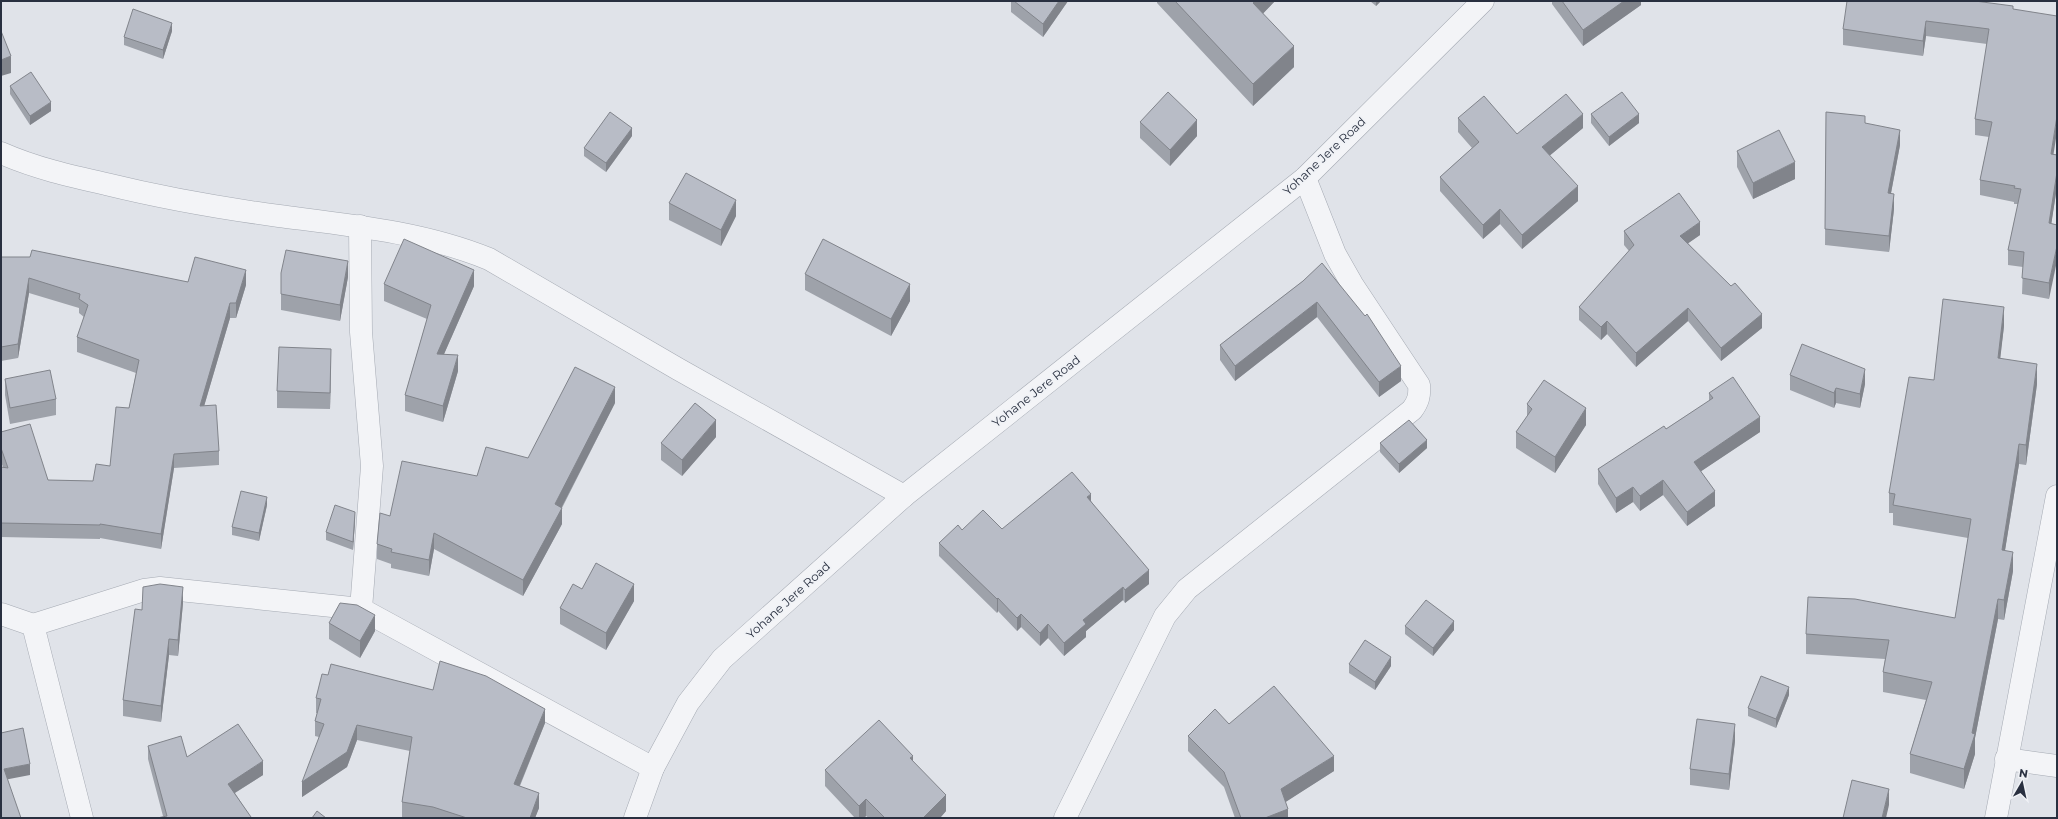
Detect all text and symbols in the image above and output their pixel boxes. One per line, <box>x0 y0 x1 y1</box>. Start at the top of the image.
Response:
street label: Yohane Jere Road <box>1279 114 1369 198</box>
street label: Yohane Jere Road <box>989 352 1083 430</box>
street label: Yohane Jere Road <box>743 558 833 642</box>
north arrow <box>2002 763 2042 803</box>
text: N <box>2018 766 2029 781</box>

